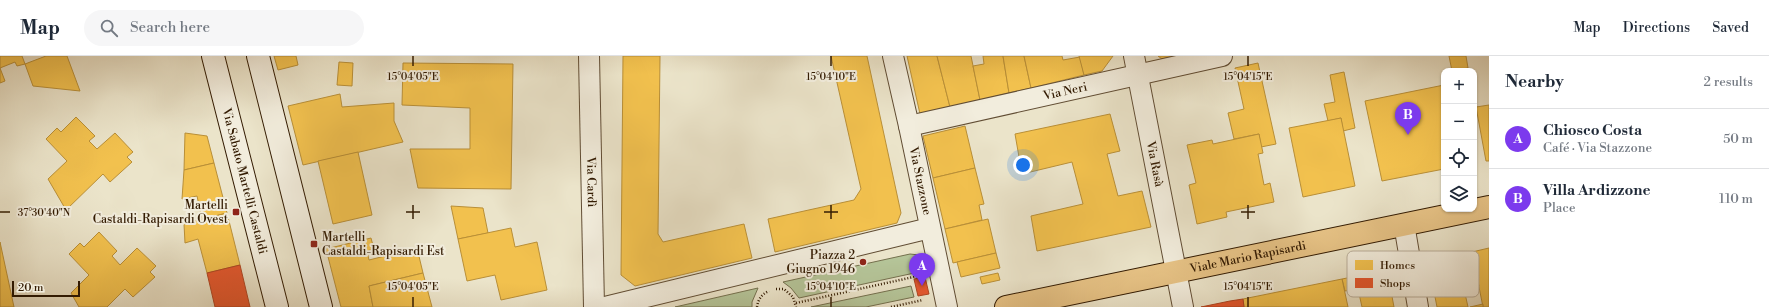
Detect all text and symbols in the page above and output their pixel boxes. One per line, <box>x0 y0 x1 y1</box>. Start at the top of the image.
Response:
search box <box>84 10 364 46</box>
text: Map <box>20 16 60 40</box>
icon: search <box>98 17 120 39</box>
text: Search here <box>130 18 210 37</box>
text: Map <box>1573 19 1601 37</box>
text: Directions <box>1623 19 1690 37</box>
text: Saved <box>1712 19 1749 37</box>
map controls <box>1441 68 1477 212</box>
button: + <box>1441 68 1477 104</box>
text: 15°04'05"E <box>387 71 439 83</box>
text: 15°04'10"E <box>806 71 856 83</box>
text: 15°04'15"E <box>1224 71 1273 83</box>
text: Nearby <box>1505 71 1564 93</box>
text: 2 results <box>1704 74 1753 90</box>
street label: Via Neri <box>1041 79 1089 104</box>
pin: B <box>1395 102 1421 135</box>
button: − <box>1441 104 1477 140</box>
street label: Via Sabato Martelli Castaldi <box>218 105 270 256</box>
text: Chiosco Costa <box>1543 121 1642 140</box>
text: A <box>1513 131 1523 147</box>
text: 50 m <box>1723 131 1753 147</box>
street label: Via Rasà <box>1143 139 1167 189</box>
button: locate <box>1441 140 1477 176</box>
text: Café · Via Stazzone <box>1543 140 1652 156</box>
street label: Via Stazzone <box>905 145 935 217</box>
your location <box>1013 155 1033 175</box>
street label: Via Cardì <box>583 156 599 207</box>
button: layers <box>1441 176 1477 212</box>
text: Villa Ardizzone <box>1543 181 1651 200</box>
text: B <box>1513 191 1523 207</box>
text: 110 m <box>1719 191 1753 207</box>
place label: Martelli Castaldi-Rapisardi Ovest <box>93 198 229 227</box>
text: Place <box>1543 200 1575 216</box>
text: 37°30'40"N <box>18 207 71 219</box>
marker: Martelli Castaldi-Rapisardi Ovest <box>231 207 241 217</box>
place label: Martelli Castaldi-Rapisardi Est <box>322 230 445 259</box>
street label: Viale Mario Rapisardi <box>1188 238 1307 277</box>
marker: Martelli Castaldi-Rapisardi Est <box>309 239 319 249</box>
place label: Piazza 2 Giugno 1946 <box>786 248 855 277</box>
legend <box>1347 251 1479 297</box>
pin: A <box>909 253 935 286</box>
marker: Piazza 2 Giugno 1946 <box>858 257 868 267</box>
text: Homes <box>1380 259 1415 273</box>
text: Shops <box>1380 277 1410 291</box>
scale bar <box>12 279 80 298</box>
text: 20 m <box>18 281 43 295</box>
text: 15°04'05"E <box>387 281 439 293</box>
text: 15°04'10"E <box>806 281 856 293</box>
text: 15°04'15"E <box>1224 281 1273 293</box>

